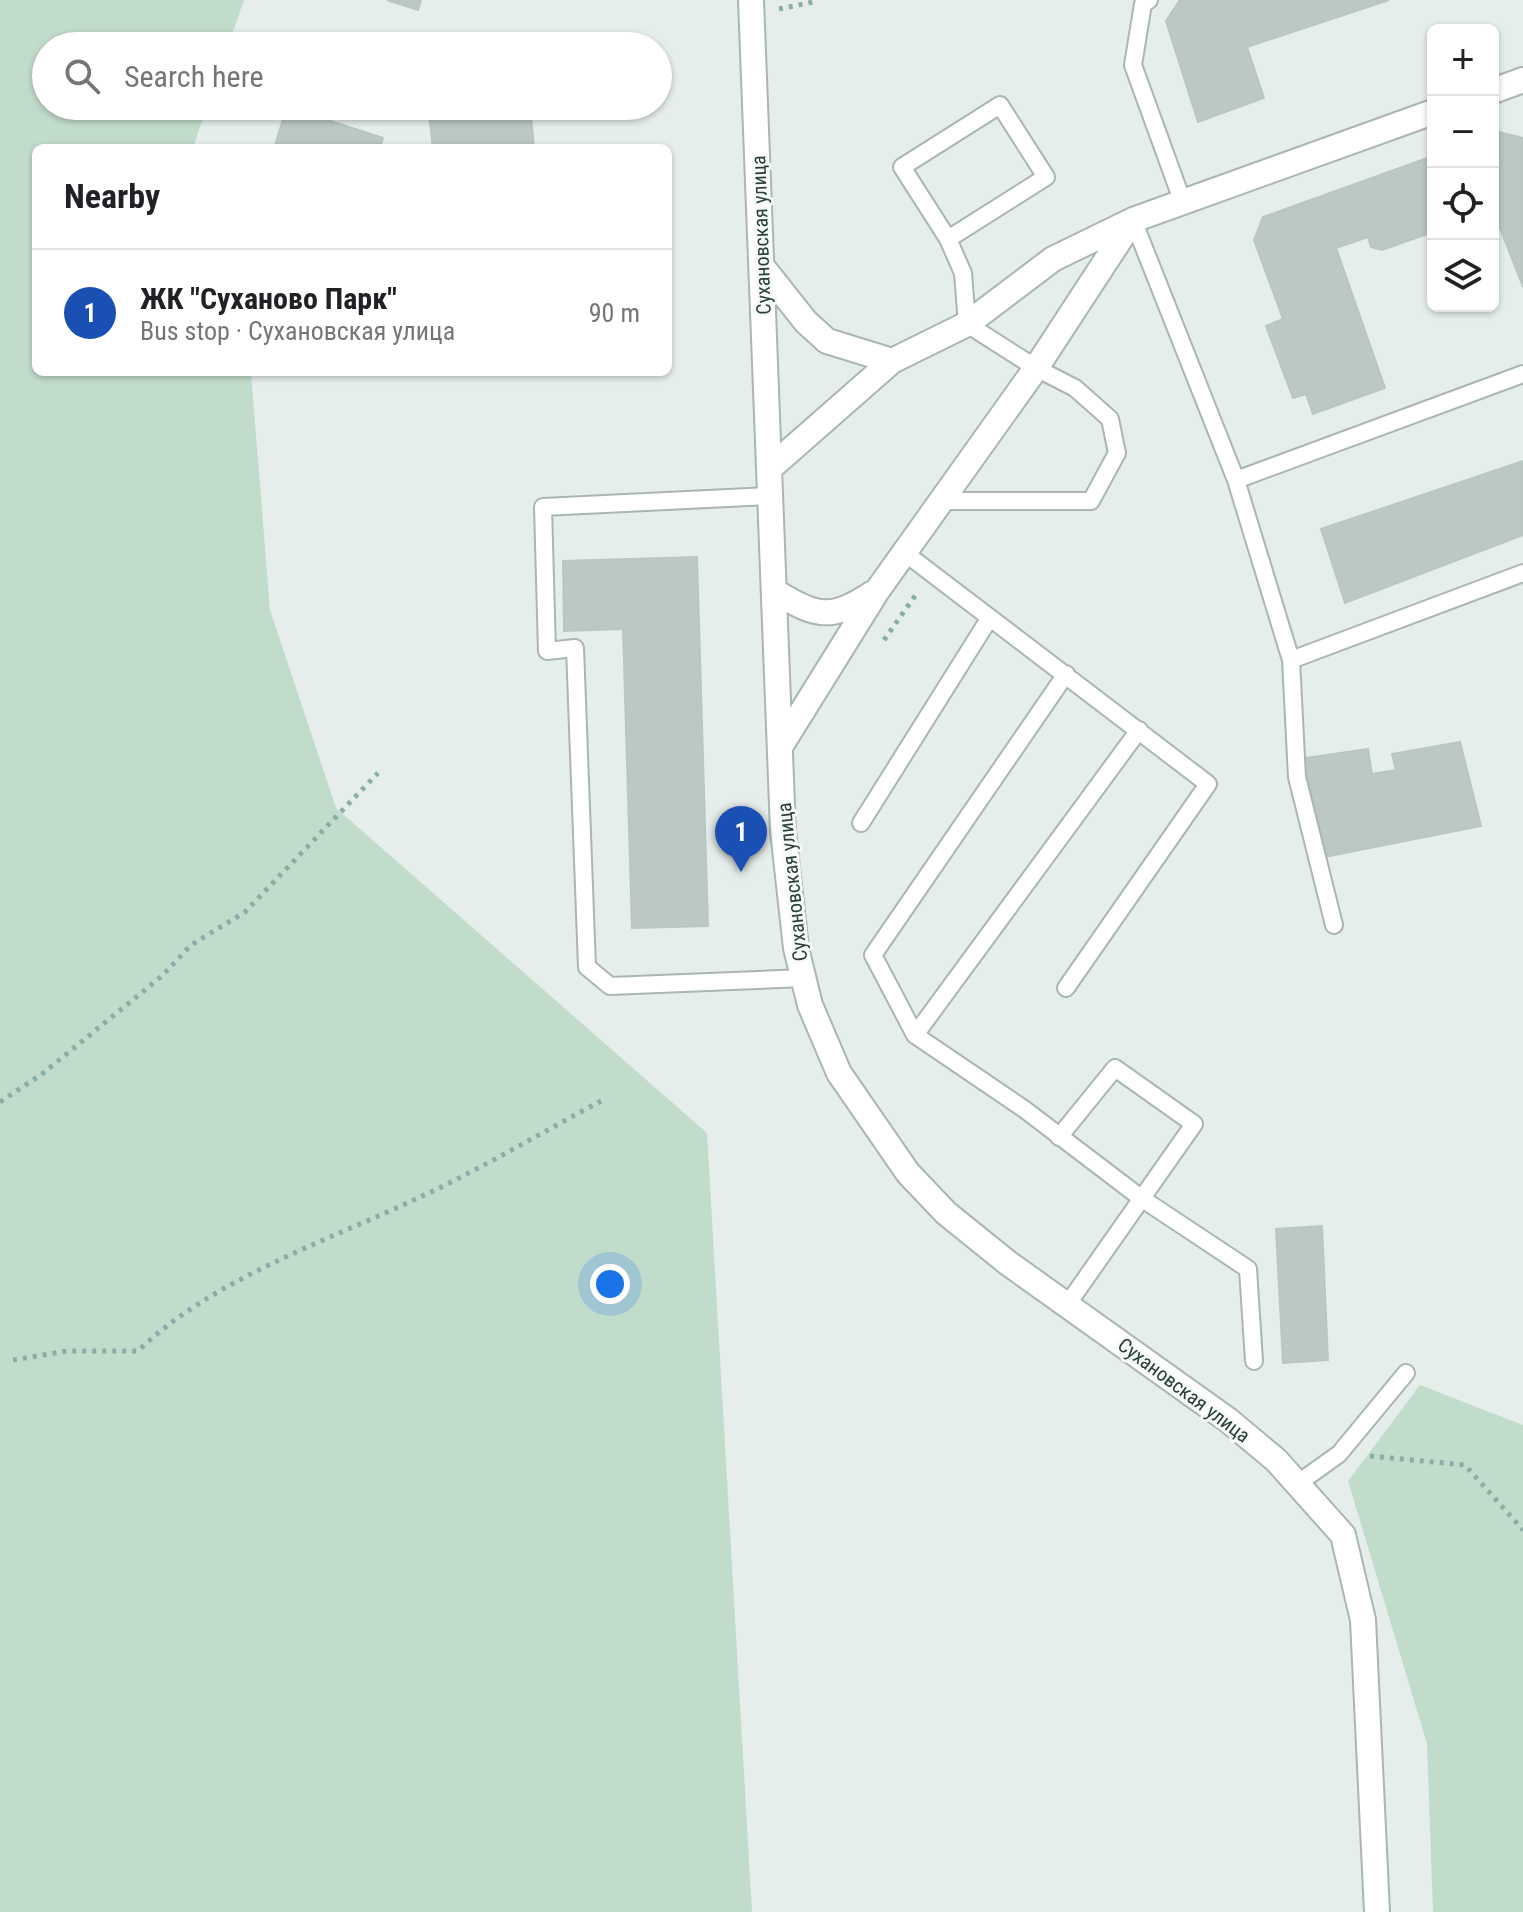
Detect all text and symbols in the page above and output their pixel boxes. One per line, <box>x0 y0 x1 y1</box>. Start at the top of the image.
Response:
map controls <box>1427 24 1499 312</box>
button: + <box>1427 24 1499 96</box>
search box <box>32 32 672 120</box>
icon: search <box>60 54 104 98</box>
text: Search here <box>124 59 264 94</box>
button: − <box>1427 96 1499 168</box>
street label: Сухановская улица <box>746 155 776 315</box>
button: locate <box>1427 168 1499 240</box>
text: Nearby <box>64 176 160 216</box>
button: layers <box>1427 240 1499 312</box>
text: ЖК "Суханово Парк" <box>140 281 397 316</box>
text: 1 <box>83 298 97 328</box>
text: 90 m <box>589 298 640 328</box>
text: Bus stop · Сухановская улица <box>140 316 455 346</box>
street label: Сухановская улица <box>772 801 812 963</box>
pin: 1 <box>715 806 767 872</box>
your location <box>590 1264 630 1304</box>
street label: Сухановская улица <box>1113 1332 1255 1448</box>

